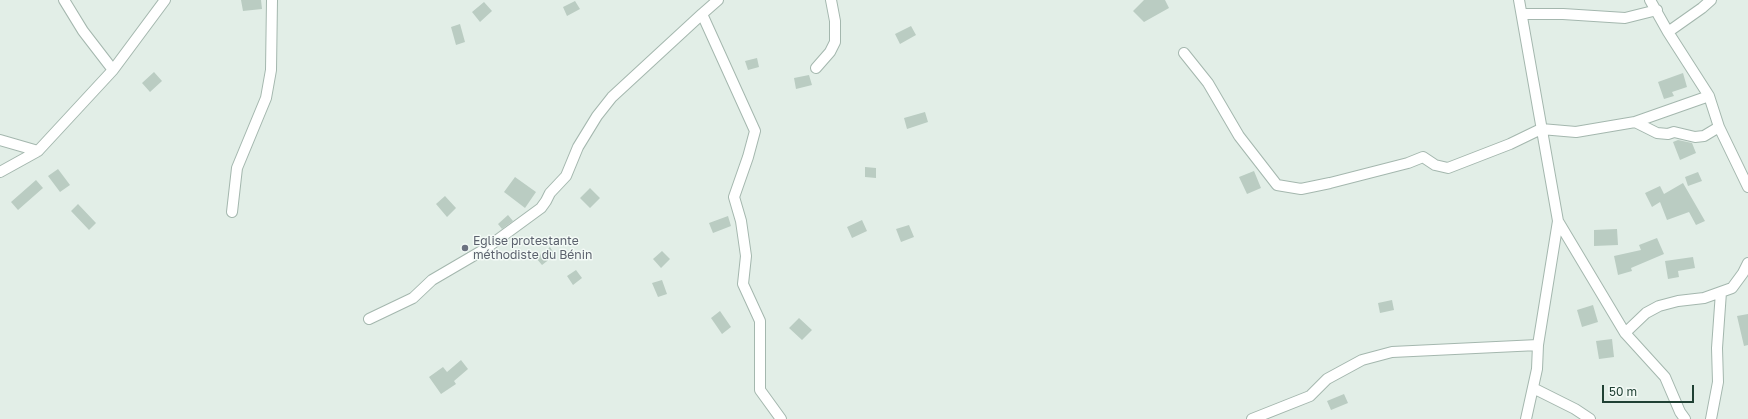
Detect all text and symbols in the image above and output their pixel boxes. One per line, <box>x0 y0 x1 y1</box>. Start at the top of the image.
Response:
place label: Eglise protestante méthodiste du Bénin <box>473 234 592 262</box>
marker: Eglise protestante méthodiste du Bénin <box>460 243 470 253</box>
scale bar <box>1604 377 1696 403</box>
text: 50 m <box>1609 384 1637 399</box>

